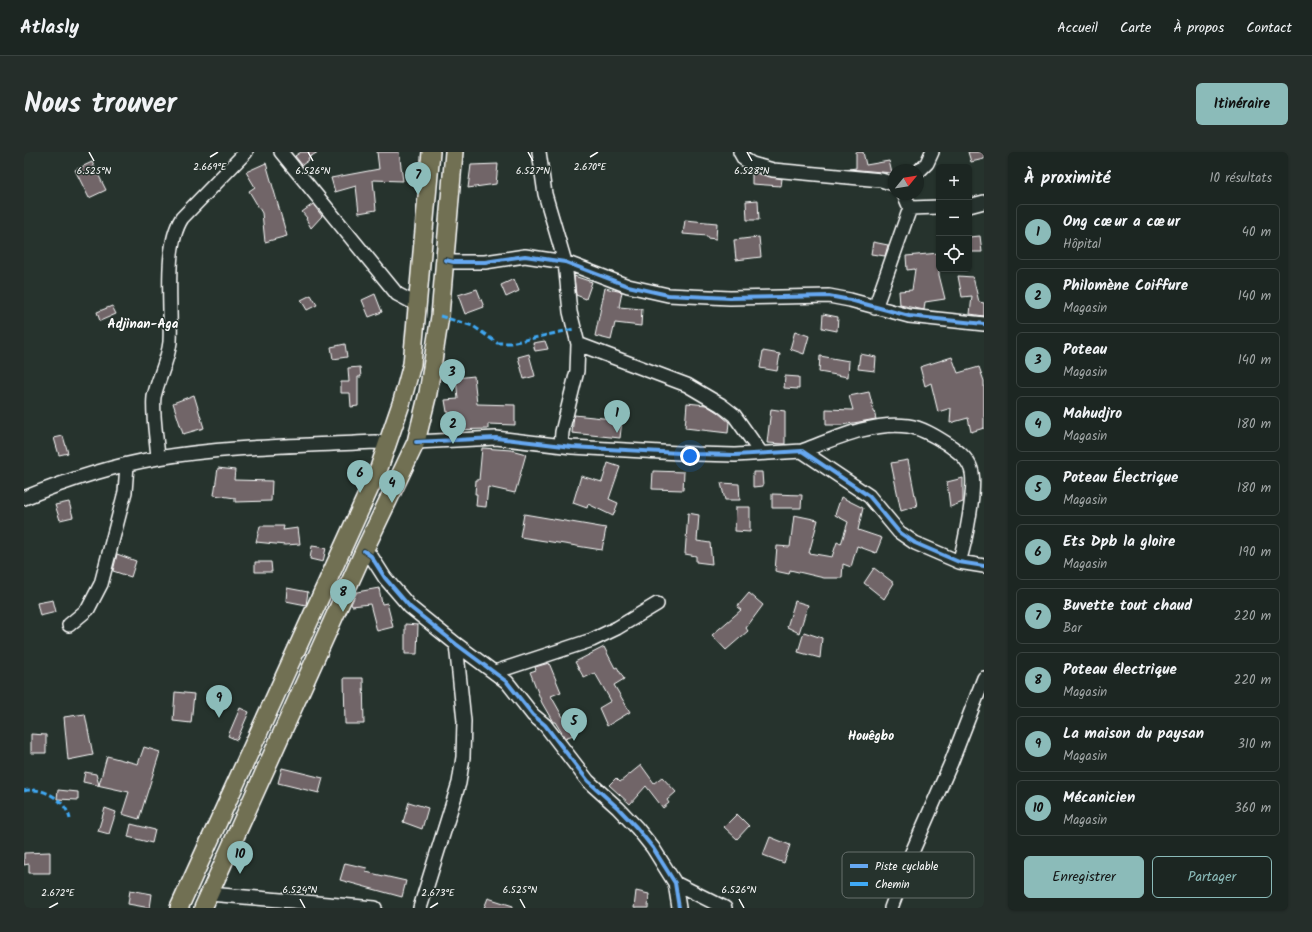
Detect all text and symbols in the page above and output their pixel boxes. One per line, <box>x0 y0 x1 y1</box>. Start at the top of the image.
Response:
text: Atlasly <box>20 13 79 43</box>
text: Accueil <box>1057 17 1098 39</box>
text: Carte <box>1120 17 1151 39</box>
text: À propos <box>1173 17 1224 39</box>
text: Contact <box>1246 17 1292 39</box>
text: Nous trouver <box>24 82 177 127</box>
button: Itinéraire <box>1196 83 1288 125</box>
text: 2.669°E <box>193 159 228 175</box>
text: 2.670°E <box>574 159 607 175</box>
pin: 7 <box>405 162 431 195</box>
text: 6.525°N <box>77 163 112 179</box>
text: 6.526°N <box>296 163 331 179</box>
text: 6.527°N <box>516 163 550 179</box>
text: 6.528°N <box>734 163 770 179</box>
north arrow <box>888 164 924 200</box>
map controls <box>936 164 972 272</box>
button: + <box>936 164 972 200</box>
text: À proximité <box>1024 165 1111 192</box>
text: 10 résultats <box>1210 168 1272 189</box>
button: − <box>936 200 972 236</box>
text: Ong cœur a cœur <box>1063 210 1180 234</box>
text: 1 <box>1036 222 1040 243</box>
text: 40 m <box>1242 222 1271 243</box>
text: Hôpital <box>1063 234 1101 255</box>
button: locate <box>936 236 972 272</box>
text: Philomène Coiffure <box>1063 274 1188 298</box>
text: 2 <box>1034 286 1042 307</box>
text: 140 m <box>1238 286 1271 307</box>
text: Magasin <box>1063 298 1107 319</box>
district label: Adjinan-Aga <box>108 314 179 335</box>
text: Poteau <box>1063 338 1107 362</box>
text: 3 <box>1034 350 1042 371</box>
text: 140 m <box>1238 350 1271 371</box>
pin: 3 <box>439 359 465 392</box>
text: Magasin <box>1063 362 1107 383</box>
pin: 1 <box>604 400 630 433</box>
text: Mahudjro <box>1063 402 1122 426</box>
pin: 2 <box>440 411 466 444</box>
text: 4 <box>1034 414 1042 435</box>
text: 180 m <box>1237 414 1271 435</box>
text: Magasin <box>1063 426 1107 447</box>
your location <box>680 446 700 466</box>
pin: 6 <box>347 460 373 493</box>
text: Poteau Électrique <box>1063 466 1178 490</box>
pin: 4 <box>379 470 405 503</box>
text: 5 <box>1035 478 1041 499</box>
text: 180 m <box>1237 478 1271 499</box>
text: Magasin <box>1063 490 1107 511</box>
text: Ets Dpb la gloire <box>1063 530 1175 554</box>
text: 6 <box>1034 542 1042 563</box>
text: 190 m <box>1239 542 1271 563</box>
text: Magasin <box>1063 554 1107 575</box>
pin: 8 <box>330 579 356 612</box>
text: Buvette tout chaud <box>1063 594 1192 618</box>
text: 7 <box>1035 606 1041 627</box>
text: 220 m <box>1234 606 1271 627</box>
text: Bar <box>1063 618 1082 639</box>
text: Poteau électrique <box>1063 658 1177 682</box>
text: 8 <box>1034 670 1042 691</box>
text: 220 m <box>1234 670 1271 691</box>
text: Magasin <box>1063 682 1107 703</box>
pin: 9 <box>206 685 232 718</box>
pin: 5 <box>561 708 587 741</box>
text: La maison du paysan <box>1063 722 1204 746</box>
district label: Houêgbo <box>848 726 894 747</box>
text: 9 <box>1035 734 1041 755</box>
text: 310 m <box>1237 734 1271 755</box>
text: Magasin <box>1063 746 1107 767</box>
text: Mécanicien <box>1063 786 1135 810</box>
text: 10 <box>1033 798 1043 819</box>
text: 360 m <box>1234 798 1271 819</box>
text: Magasin <box>1063 810 1107 831</box>
pin: 10 <box>227 841 253 874</box>
legend <box>842 852 974 898</box>
button: Enregistrer <box>1024 856 1144 898</box>
button: Partager <box>1152 856 1272 898</box>
text: Piste cyclable <box>875 858 938 876</box>
text: Chemin <box>875 876 910 894</box>
text: 6.524°N <box>283 882 318 898</box>
text: 6.525°N <box>503 882 538 898</box>
text: 6.526°N <box>722 882 757 898</box>
text: 2.672°E <box>41 885 76 901</box>
text: 2.673°E <box>421 885 456 901</box>

